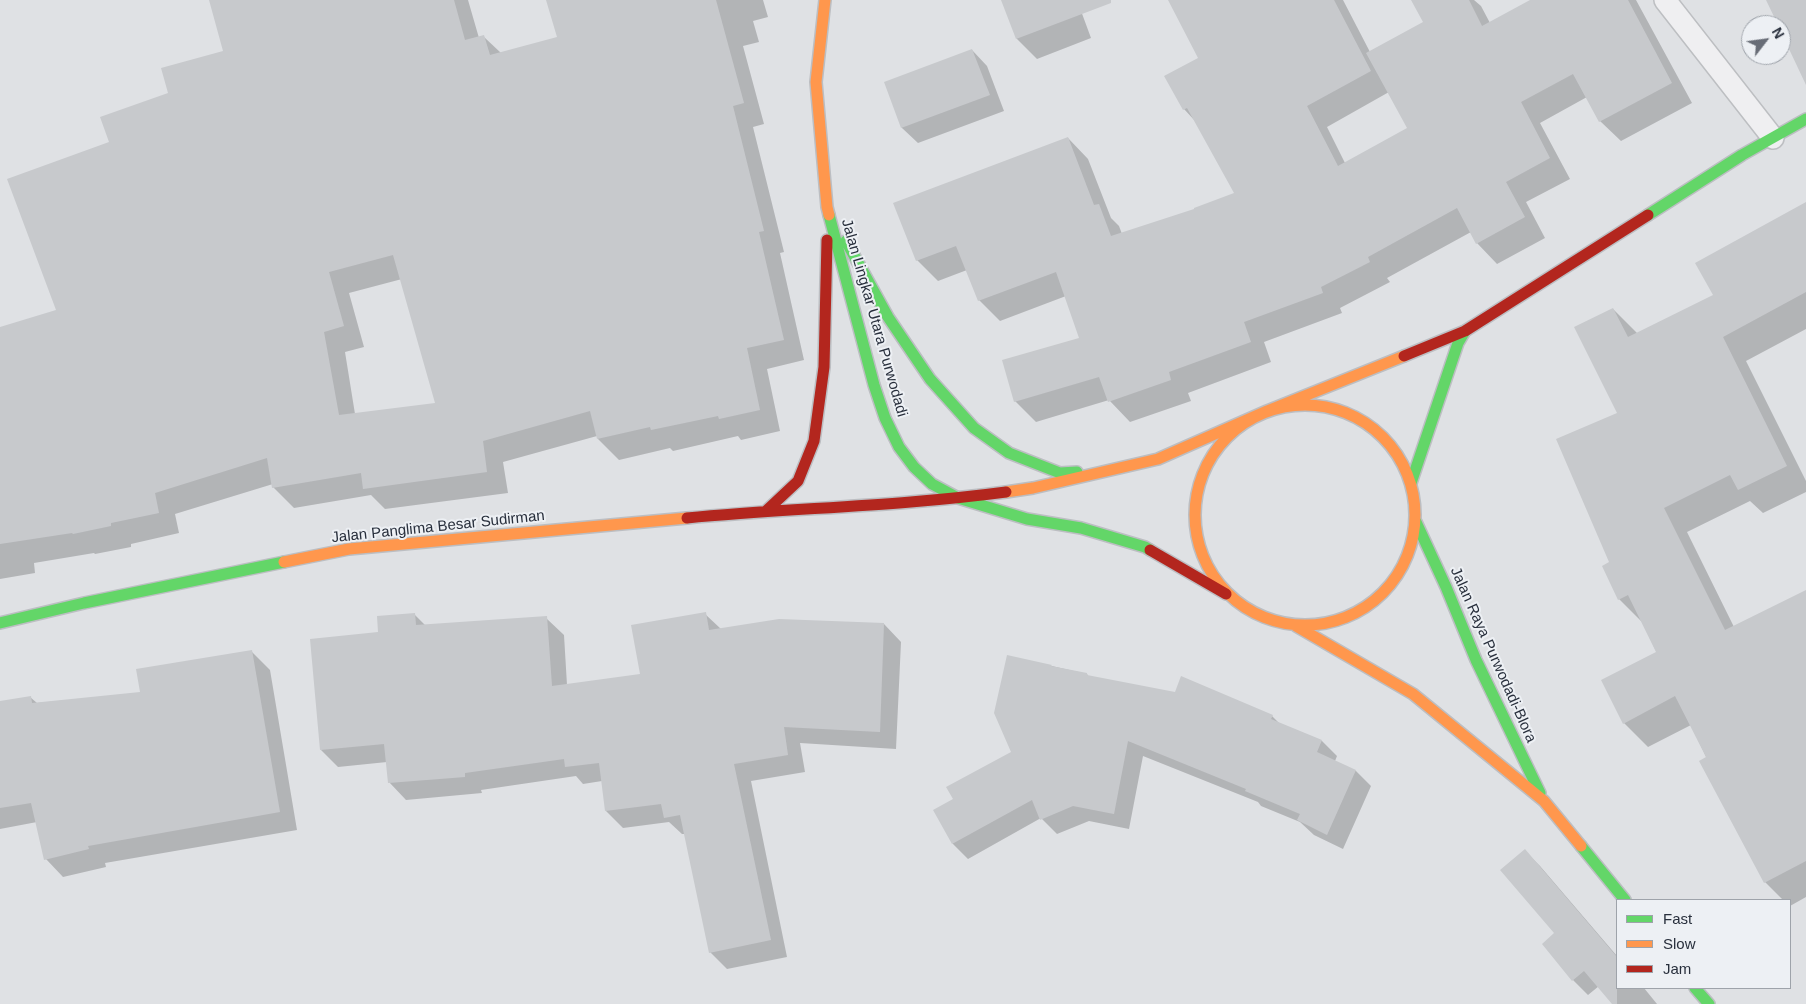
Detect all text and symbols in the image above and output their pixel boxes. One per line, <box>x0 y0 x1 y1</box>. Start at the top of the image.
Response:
north arrow <box>1741 15 1791 65</box>
text: N <box>1769 25 1788 41</box>
street label: Jalan Lingkar Utara Purwodadi <box>837 217 911 419</box>
street label: Jalan Panglima Besar Sudirman <box>331 507 545 547</box>
street label: Jalan Raya Purwodadi-Blora <box>1446 565 1540 745</box>
legend <box>1616 899 1791 989</box>
text: Fast <box>1663 910 1692 927</box>
text: Slow <box>1663 935 1696 952</box>
text: Jam <box>1663 960 1691 977</box>

